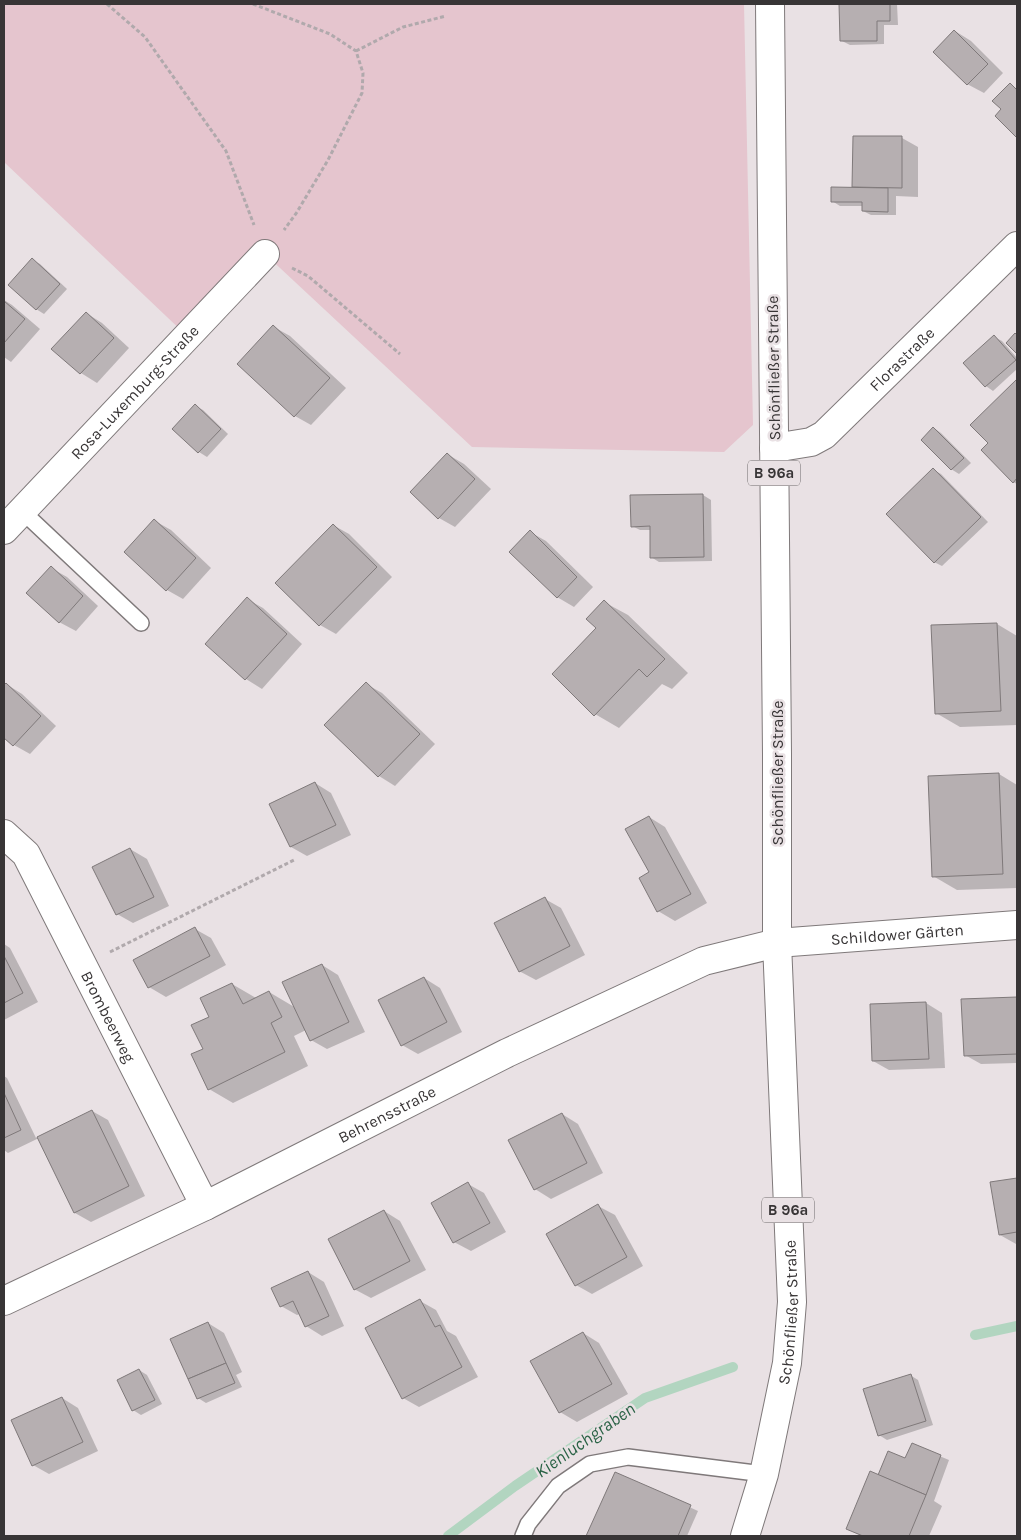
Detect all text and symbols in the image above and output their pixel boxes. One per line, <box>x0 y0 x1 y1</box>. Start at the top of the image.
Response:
street label: Schönfließer Straße <box>763 295 784 441</box>
street label: Rosa-Luxemburg-Straße <box>67 321 203 463</box>
street label: Florastraße <box>866 323 938 395</box>
road number: B 96a <box>748 460 800 486</box>
street label: Schönfließer Straße <box>768 701 787 845</box>
street label: Schildower Gärten <box>830 920 964 949</box>
street label: Brombeerweg <box>77 968 139 1066</box>
street label: Behrensstraße <box>335 1082 439 1147</box>
road number: B 96a <box>762 1198 814 1222</box>
street label: Schönfließer Straße <box>774 1240 802 1386</box>
water label: Kienluchgraben <box>531 1397 639 1483</box>

